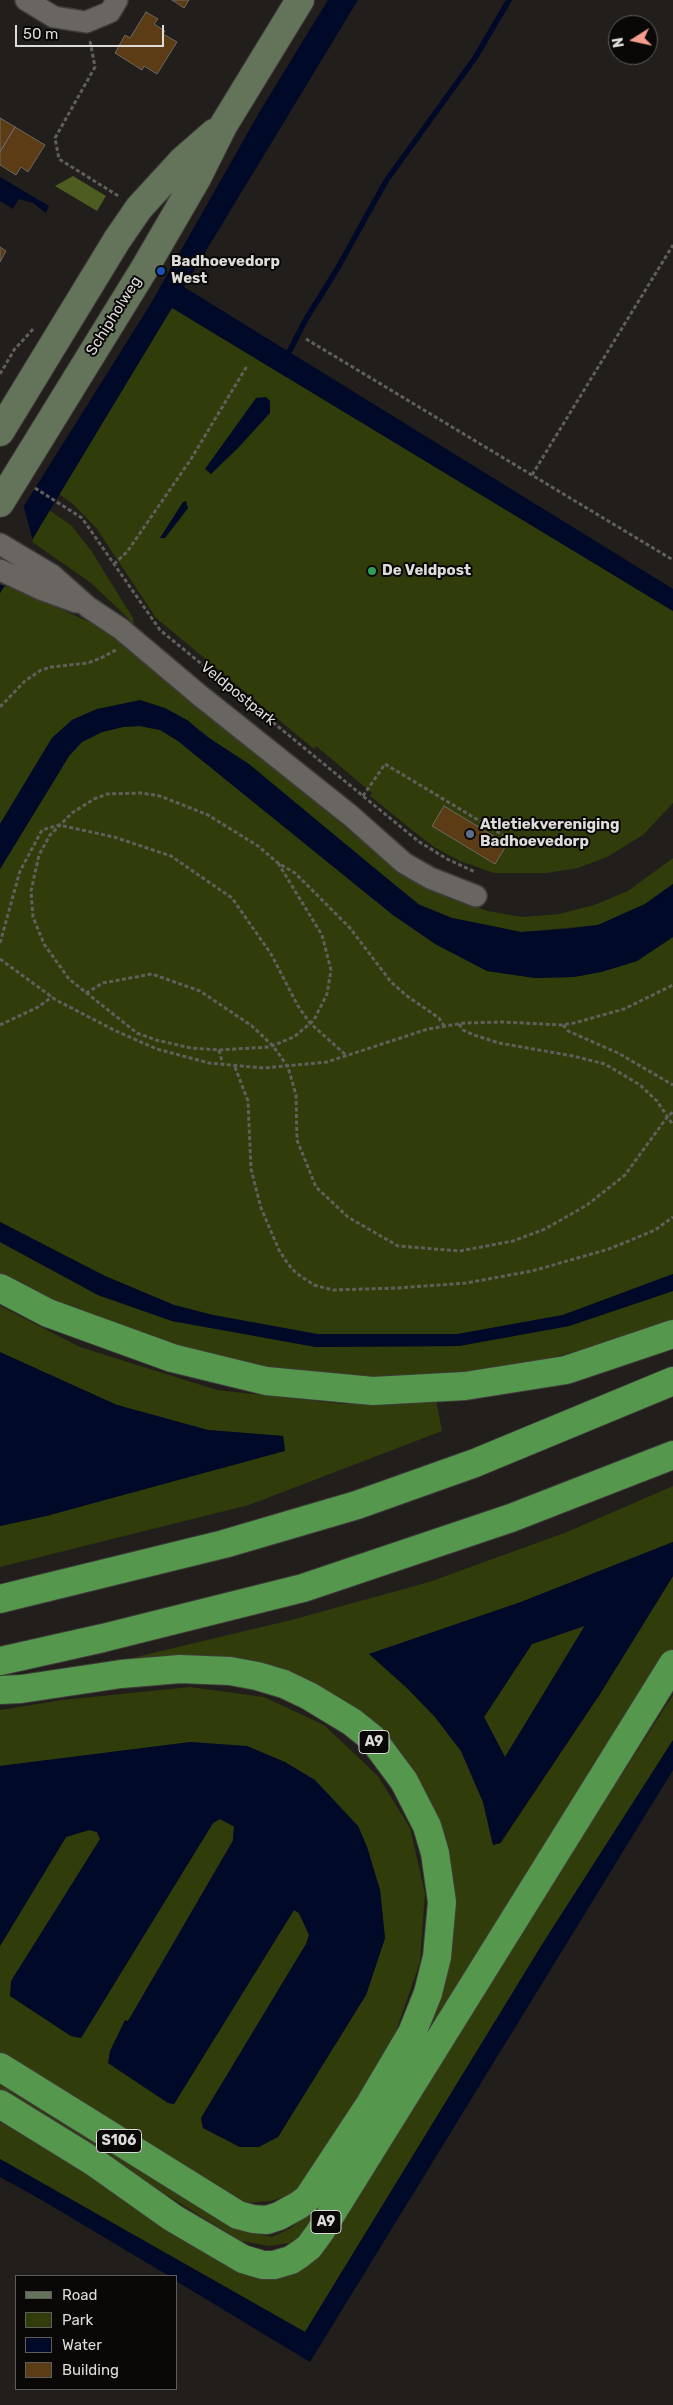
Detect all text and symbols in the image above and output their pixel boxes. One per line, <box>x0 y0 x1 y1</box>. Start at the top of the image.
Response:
scale bar <box>18 15 166 47</box>
north arrow <box>608 15 658 65</box>
text: 50 m <box>23 25 58 43</box>
text: N <box>609 36 628 49</box>
place label: Badhoevedorp West <box>171 253 280 288</box>
marker: Badhoevedorp West <box>155 265 167 277</box>
street label: Schipholweg <box>83 273 145 359</box>
place label: De Veldpost <box>382 562 471 580</box>
marker: De Veldpost <box>366 565 378 577</box>
street label: Veldpostpark <box>197 658 279 730</box>
place label: Atletiekvereniging Badhoevedorp <box>480 816 619 851</box>
marker: Atletiekvereniging Badhoevedorp <box>464 828 476 840</box>
road number: A9 <box>359 1730 389 1754</box>
road number: S106 <box>96 2130 142 2152</box>
road number: A9 <box>311 2210 341 2234</box>
legend <box>15 2275 178 2390</box>
text: Road <box>62 2286 98 2304</box>
text: Park <box>62 2311 93 2329</box>
text: Water <box>62 2336 102 2354</box>
text: Building <box>62 2361 119 2379</box>

